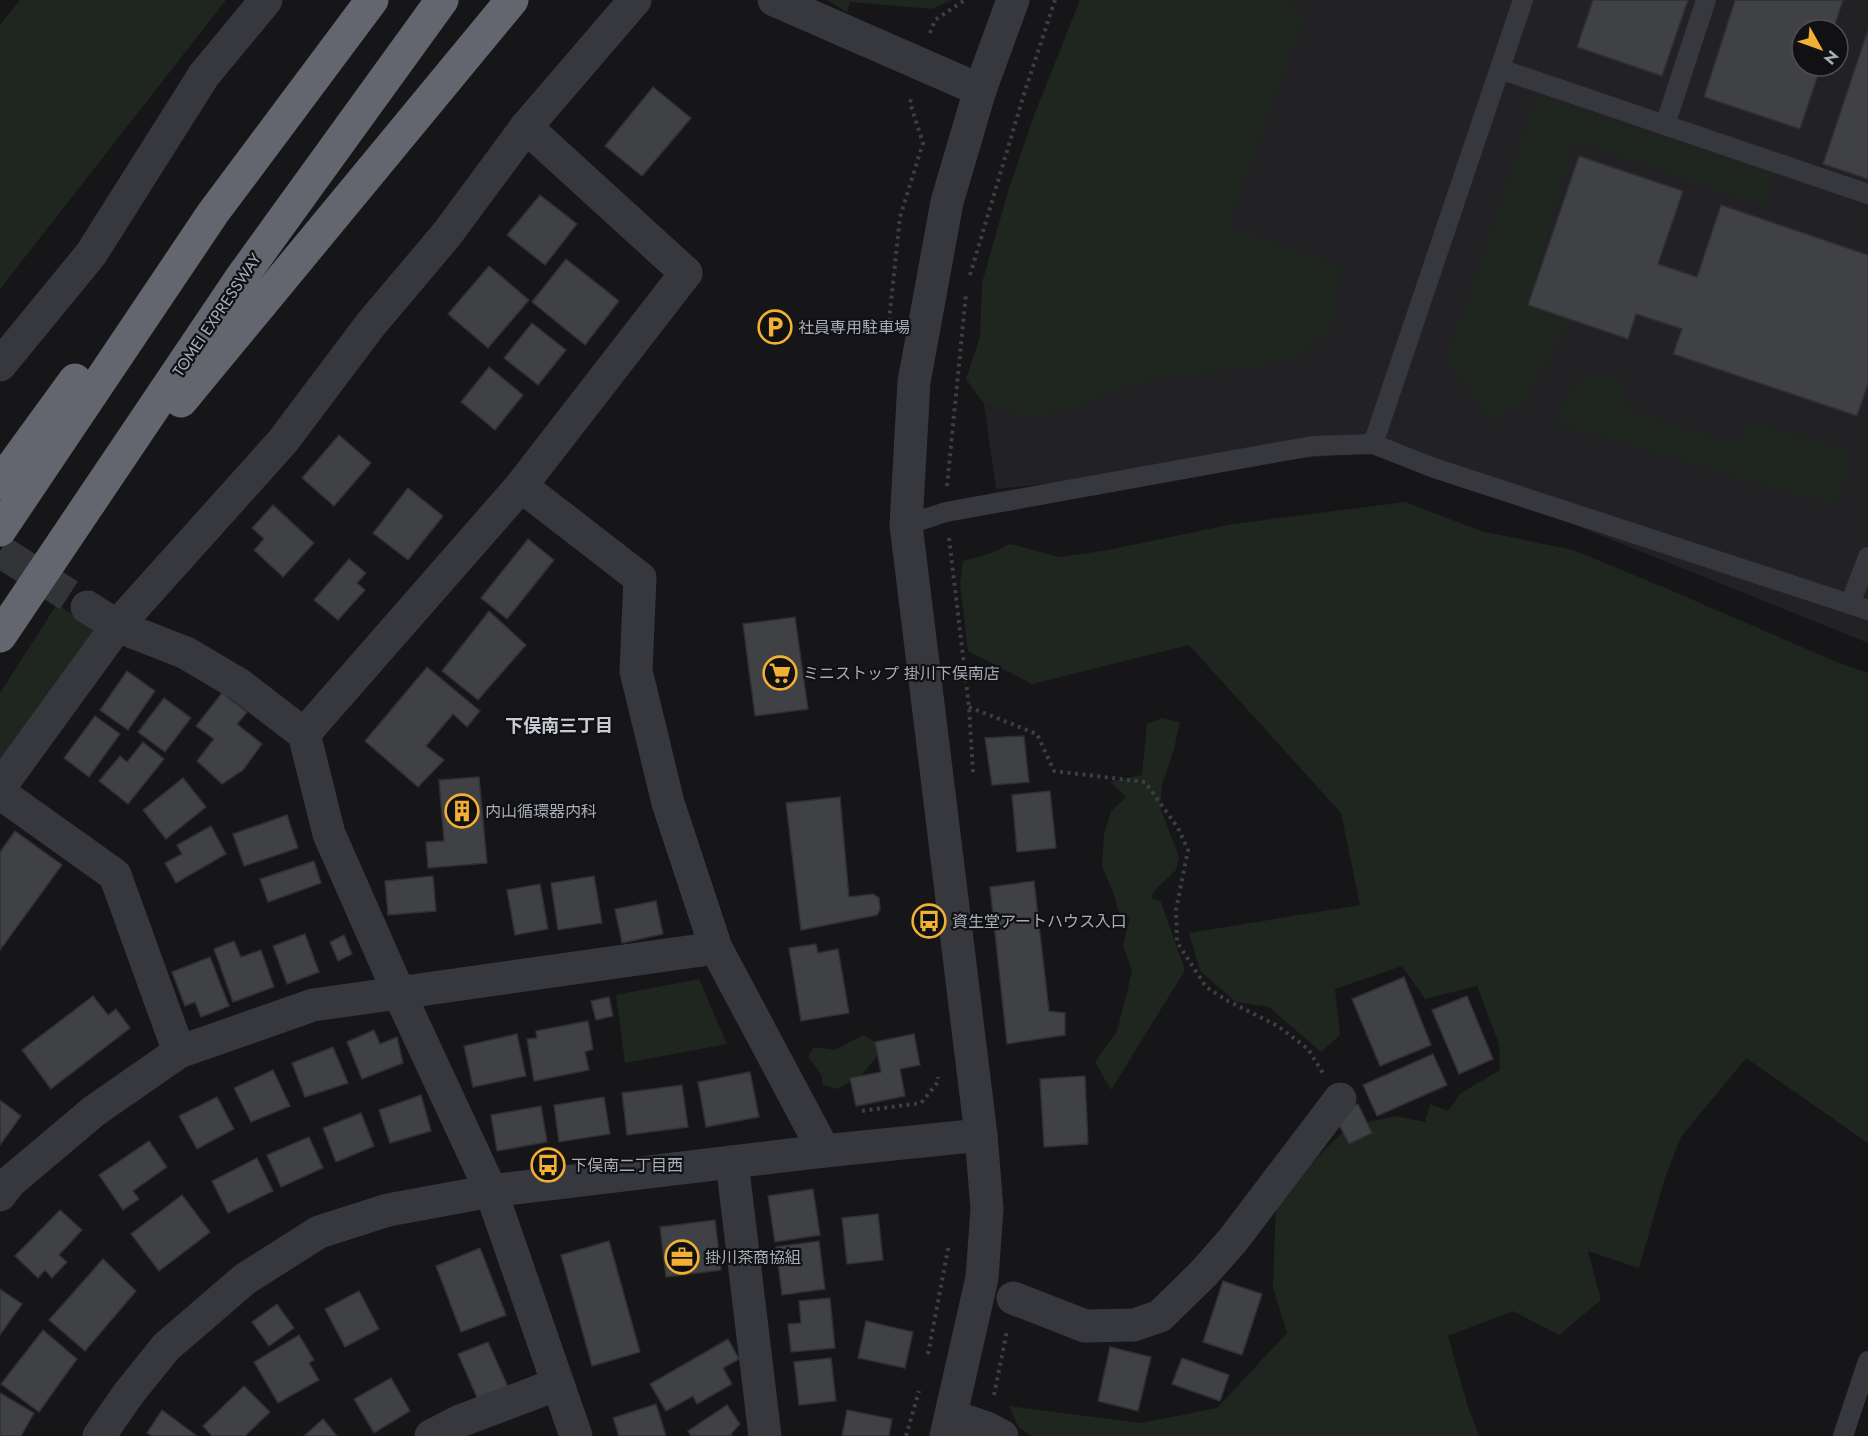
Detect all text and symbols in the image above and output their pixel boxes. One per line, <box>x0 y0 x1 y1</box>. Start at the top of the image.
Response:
north arrow <box>1790 18 1850 78</box>
text: N <box>1818 45 1844 70</box>
street label: TOMEI EXPRESSWAY <box>167 249 267 381</box>
parking icon: 社員専用駐車場 <box>757 309 793 345</box>
place label: 社員専用駐車場 <box>798 316 910 339</box>
supermarket icon: ミニストップ 掛川下俣南店 <box>762 655 798 691</box>
place label: ミニストップ 掛川下俣南店 <box>803 662 1000 685</box>
district label: 下俣南三丁目 <box>505 713 613 739</box>
building icon: 内山循環器内科 <box>444 793 480 829</box>
place label: 内山循環器内科 <box>485 800 597 823</box>
bus stop icon: 資生堂アートハウス入口 <box>911 903 947 939</box>
place label: 資生堂アートハウス入口 <box>952 910 1127 933</box>
bus stop icon: 下俣南二丁目西 <box>530 1147 566 1183</box>
place label: 下俣南二丁目西 <box>571 1154 683 1177</box>
office icon: 掛川茶商協組 <box>664 1239 700 1275</box>
place label: 掛川茶商協組 <box>705 1246 801 1269</box>

